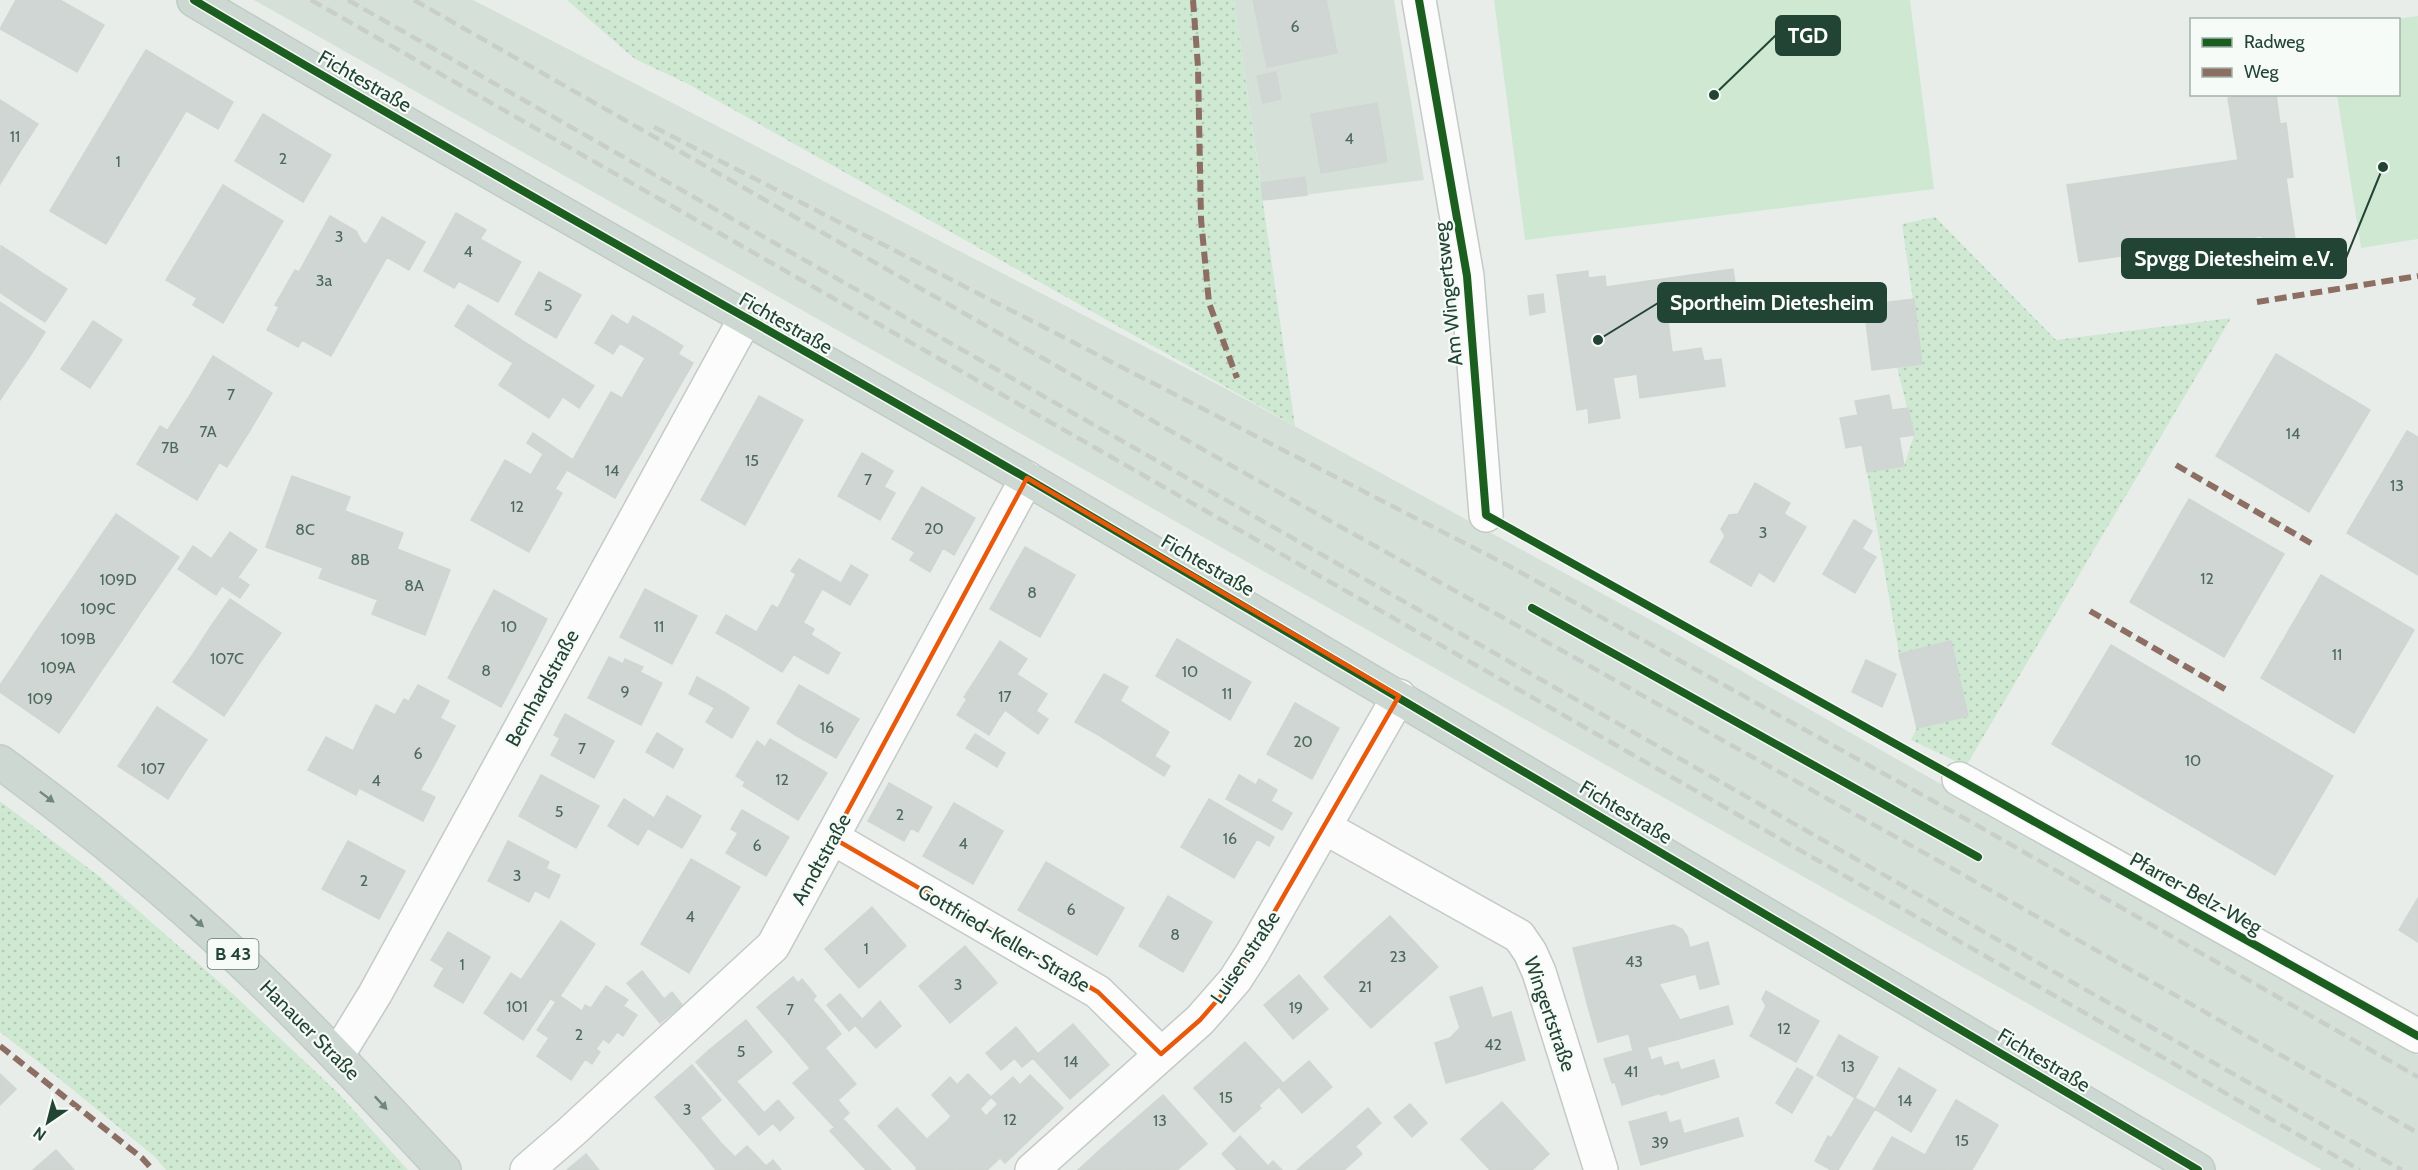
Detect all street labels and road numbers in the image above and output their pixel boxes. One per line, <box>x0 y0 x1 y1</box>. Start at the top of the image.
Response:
street label: Fichtestraße <box>314 45 416 117</box>
street label: Am Wingertsweg <box>1428 220 1467 367</box>
street label: Fichtestraße <box>735 287 837 359</box>
street label: Fichtestraße <box>1157 529 1259 601</box>
street label: Bernhardstraße <box>500 625 584 751</box>
street label: Fichtestraße <box>1575 775 1677 849</box>
street label: Arndtstraße <box>786 809 856 909</box>
street label: Pfarrer-Belz-Weg <box>2126 847 2267 940</box>
street label: Gottfried-Keller-Straße <box>914 879 1094 997</box>
street label: Luisenstraße <box>1205 906 1285 1008</box>
road number: B 43 <box>208 939 258 969</box>
street label: Wingertstraße <box>1519 953 1581 1075</box>
street label: Hanauer Straße <box>255 975 365 1085</box>
street label: Fichtestraße <box>1993 1023 2095 1097</box>

